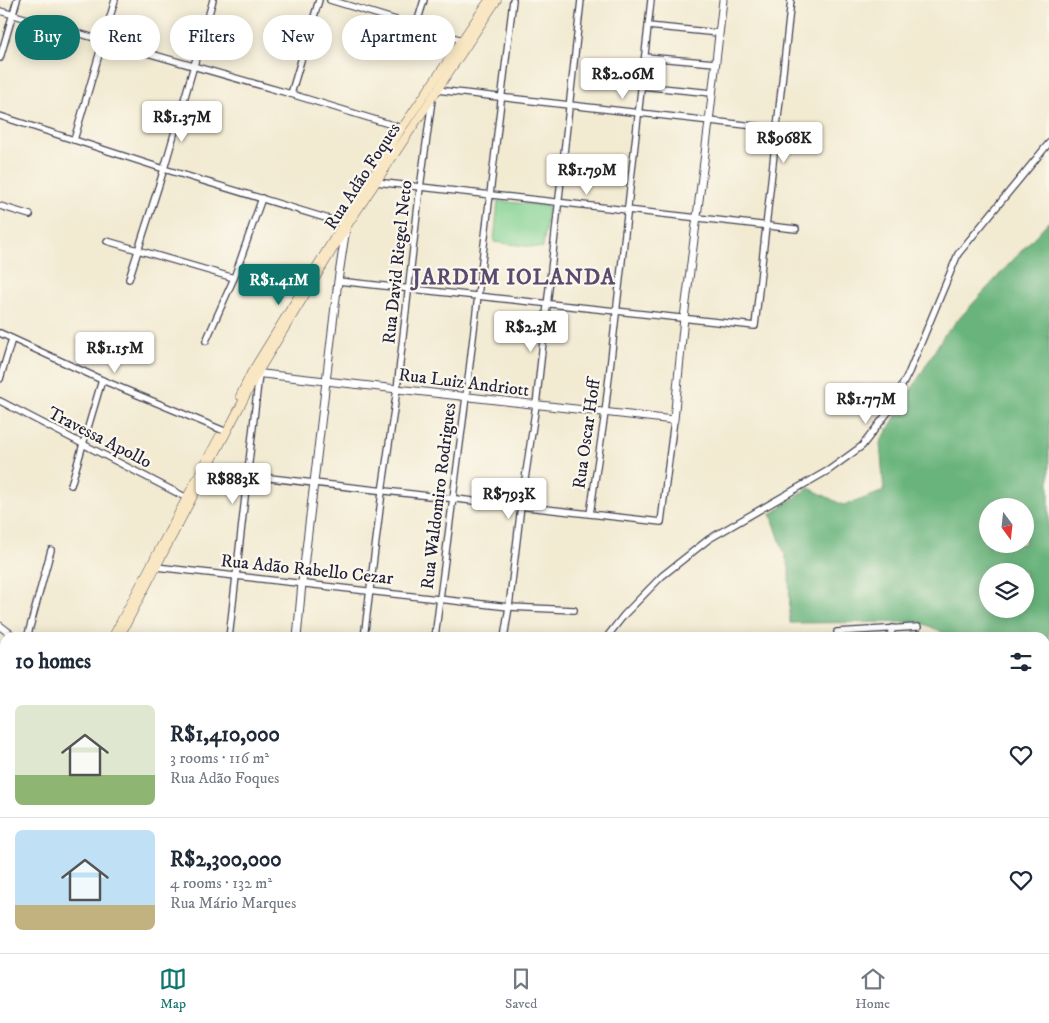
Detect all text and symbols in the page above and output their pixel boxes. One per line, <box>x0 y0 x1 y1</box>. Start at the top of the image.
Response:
chip: Buy <box>15 15 80 60</box>
chip: Rent <box>90 15 160 60</box>
chip: Filters <box>170 15 253 60</box>
chip: New <box>263 15 332 60</box>
chip: Apartment <box>342 15 455 60</box>
pin: R$2.06M <box>577 58 669 100</box>
text: R$2.06M <box>592 64 654 84</box>
pin: R$1.37M <box>136 100 228 143</box>
text: R$1.37M <box>153 107 211 127</box>
street label: Rua Adão Foques <box>320 119 406 234</box>
pin: R$968K <box>743 121 825 164</box>
text: R$968K <box>757 128 811 148</box>
pin: R$1.79M <box>541 154 633 196</box>
text: R$1.79M <box>557 160 617 180</box>
street label: Rua David Riegel Neto <box>378 179 418 345</box>
pin: R$1.41M <box>233 264 325 306</box>
district label: JARDIM IOLANDA <box>409 264 616 291</box>
text: R$1.41M <box>250 270 308 290</box>
pin: R$2.3M <box>490 310 572 353</box>
text: R$2.3M <box>505 317 557 337</box>
pin: R$1.15M <box>69 332 161 374</box>
text: R$1.15M <box>86 338 144 358</box>
street label: Rua Luiz Andriott <box>397 364 531 402</box>
street label: Rua Oscar Hoff <box>568 375 606 490</box>
pin: R$1.77M <box>820 382 912 425</box>
text: R$1.77M <box>836 389 896 409</box>
street label: Travessa Apollo <box>44 402 155 474</box>
street label: Rua Waldomiro Rodrigues <box>417 402 461 591</box>
pin: R$883K <box>192 462 274 505</box>
text: R$883K <box>207 469 259 489</box>
pin: R$793K <box>468 478 550 520</box>
text: R$793K <box>483 484 536 504</box>
north arrow <box>979 498 1034 552</box>
map controls <box>979 498 1034 618</box>
street label: Rua Adão Rabello Cezar <box>220 550 395 590</box>
button: layers <box>979 563 1034 618</box>
icon: filters <box>1007 648 1035 676</box>
text: 10 homes <box>15 649 91 675</box>
text: R$1,410,000 <box>170 722 280 748</box>
icon: home <box>55 725 115 785</box>
icon: heart <box>1007 741 1035 769</box>
text: 3 rooms · 116 m² <box>170 748 269 768</box>
text: Rua Adão Foques <box>170 768 279 788</box>
text: R$2,300,000 <box>170 847 282 873</box>
icon: home <box>55 850 115 910</box>
icon: heart <box>1007 866 1035 894</box>
text: 4 rooms · 132 m² <box>170 873 272 893</box>
text: Rua Mário Marques <box>170 893 296 913</box>
tab: Map <box>159 965 187 1013</box>
tab: Saved <box>505 965 537 1013</box>
tab: Home <box>855 965 890 1013</box>

